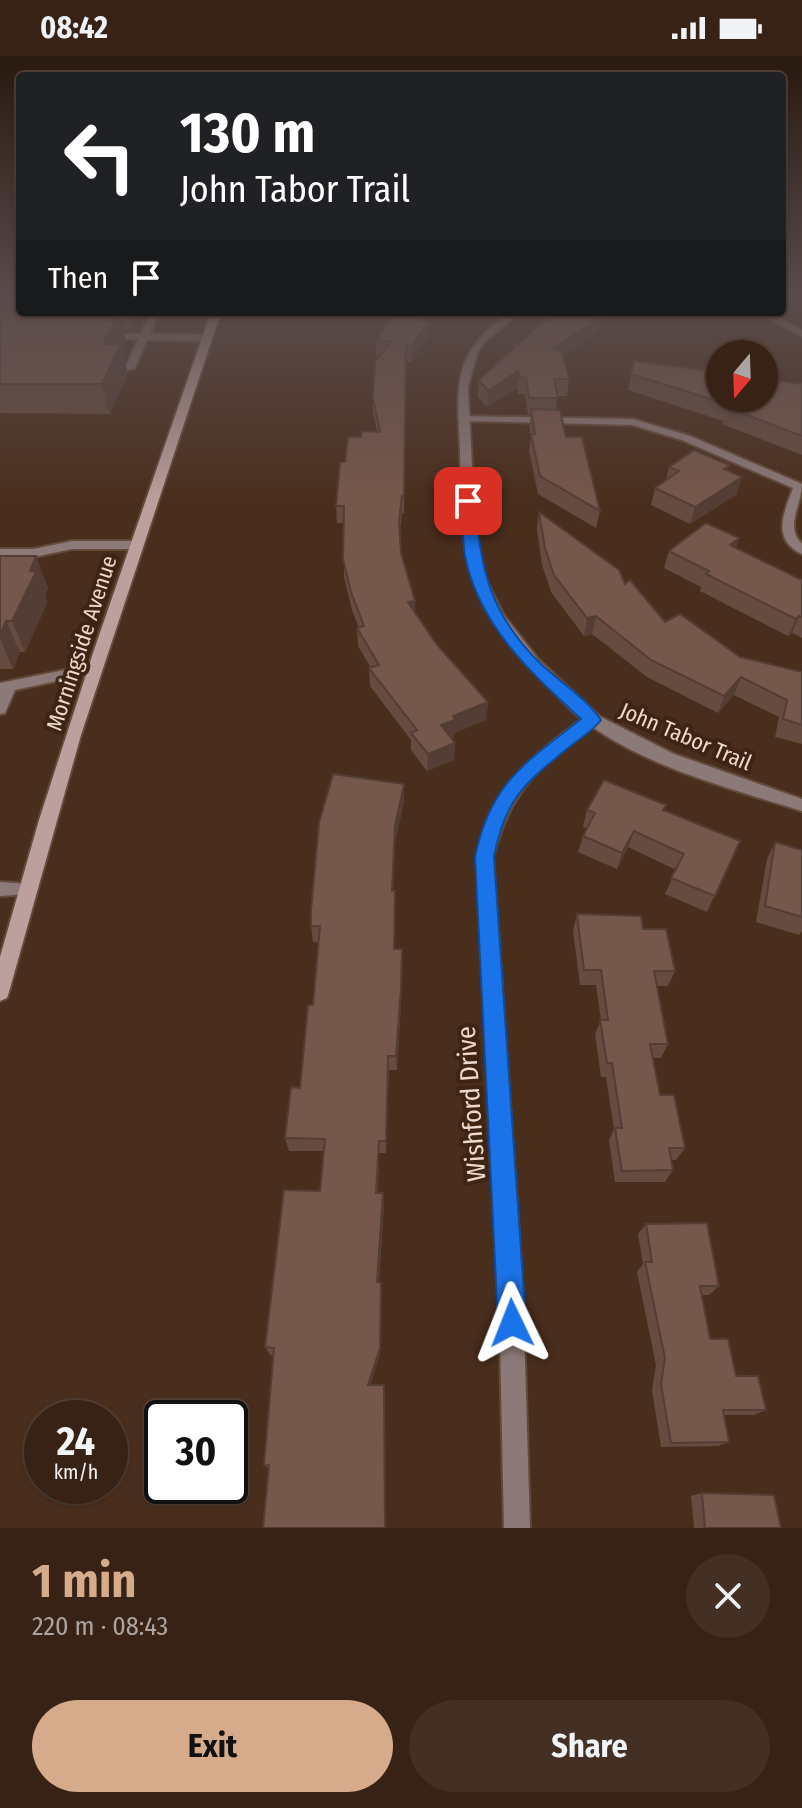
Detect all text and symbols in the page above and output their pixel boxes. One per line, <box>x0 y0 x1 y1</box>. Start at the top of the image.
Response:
text: 08:42 <box>40 10 108 46</box>
text: 130 m <box>180 100 315 167</box>
icon: left <box>48 104 152 208</box>
text: John Tabor Trail <box>180 168 410 212</box>
icon: arrive <box>124 256 168 300</box>
text: Then <box>48 260 108 296</box>
north arrow <box>706 340 778 412</box>
map controls <box>706 340 778 412</box>
pin <box>434 467 502 535</box>
icon: arrive <box>446 479 490 523</box>
street label: Morningside Avenue <box>40 552 123 734</box>
street label: John Tabor Trail <box>616 697 756 776</box>
street label: Wishford Drive <box>451 1025 492 1183</box>
position arrow <box>470 1281 554 1365</box>
speed limit sign: 30 <box>144 1400 248 1504</box>
text: 24 <box>57 1418 95 1466</box>
text: km/h <box>54 1460 98 1484</box>
text: 1 min <box>32 1552 137 1610</box>
button: close <box>686 1554 770 1638</box>
text: 220 m · 08:43 <box>32 1611 168 1642</box>
button: Exit <box>32 1700 393 1792</box>
button: Share <box>409 1700 770 1792</box>

